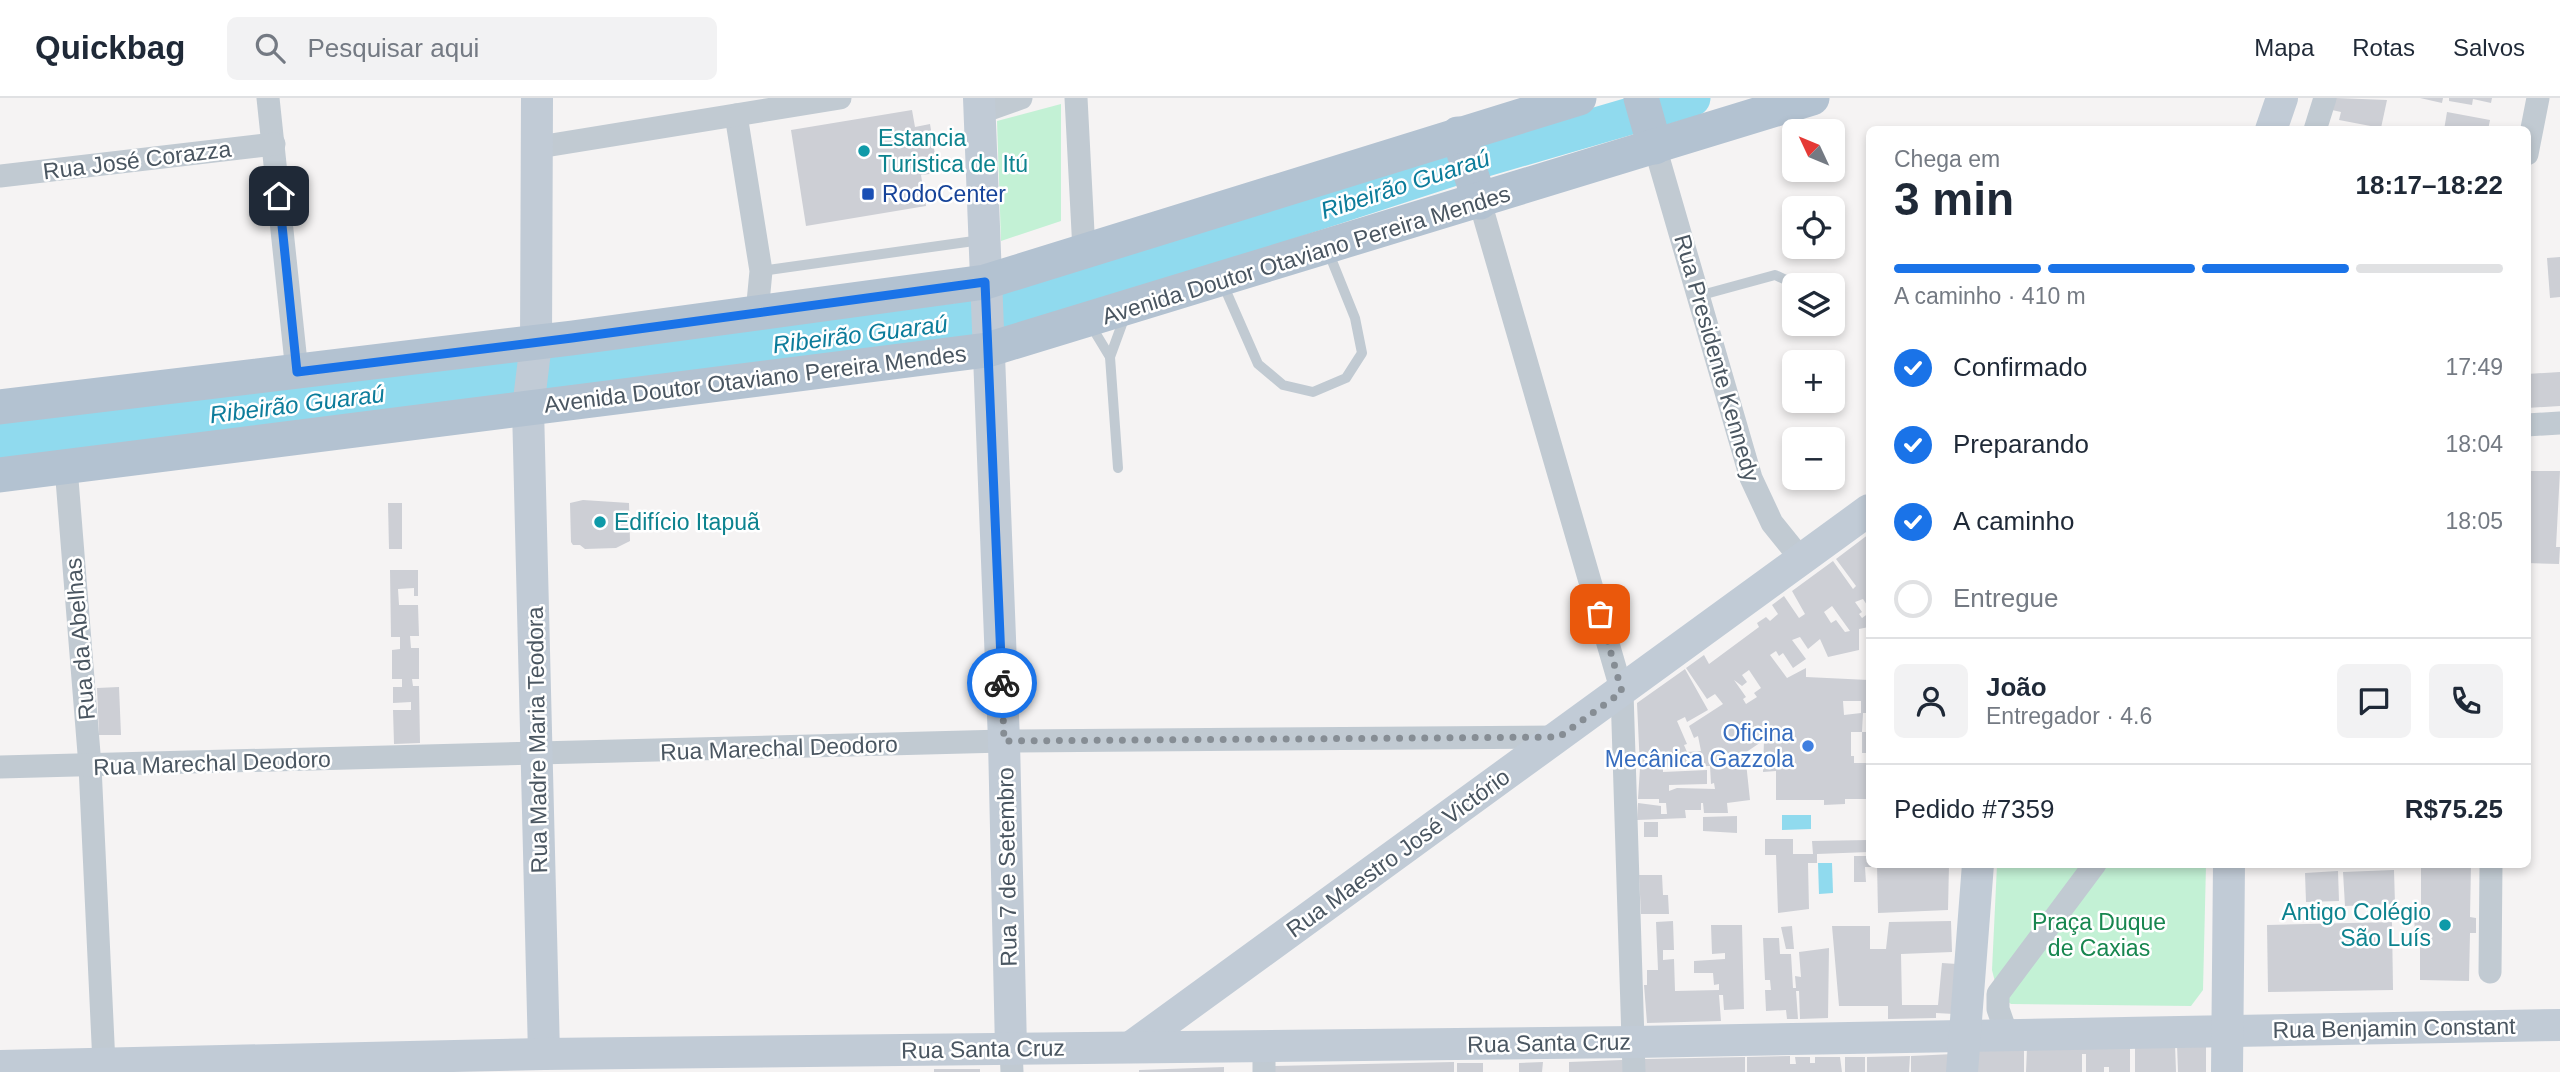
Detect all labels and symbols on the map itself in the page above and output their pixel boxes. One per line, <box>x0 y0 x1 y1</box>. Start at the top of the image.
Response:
north arrow <box>1782 119 1844 182</box>
place label: Estancia Turistica de Itú <box>878 125 1028 177</box>
street label: Rua José Corazza <box>42 136 233 184</box>
marker: Estancia Turistica de Itú <box>856 143 872 159</box>
water label: Ribeirão Guaraú <box>1317 144 1493 224</box>
pin <box>249 166 309 226</box>
street label: Avenida Doutor Otaviano Pereira Mendes <box>1099 180 1513 330</box>
place label: RodoCenter <box>882 181 1006 207</box>
marker: RodoCenter <box>860 186 876 202</box>
street label: Rua Presidente Kennedy <box>1669 232 1765 485</box>
water label: Ribeirão Guaraú <box>771 310 949 358</box>
street label: Avenida Doutor Otaviano Pereira Mendes <box>542 340 968 418</box>
water label: Ribeirão Guaraú <box>208 380 386 428</box>
place label: Edifício Itapuã <box>614 509 760 535</box>
marker: Edifício Itapuã <box>592 514 608 530</box>
street label: Rua da Abelhas <box>60 557 100 721</box>
pin <box>1570 584 1630 644</box>
street label: Rua Madre Maria Teodora <box>522 606 552 874</box>
courier <box>967 648 1037 718</box>
place label: Oficina Mecânica Gazzola <box>1605 720 1794 772</box>
street label: Rua Marechal Deodoro <box>660 731 898 765</box>
marker: Oficina Mecânica Gazzola <box>1800 738 1816 754</box>
street label: Rua Marechal Deodoro <box>93 746 331 780</box>
street label: Rua Maestro José Victório <box>1281 763 1515 943</box>
street label: Rua 7 de Setembro <box>992 767 1022 967</box>
place label: Antigo Colégio São Luís <box>2281 899 2431 951</box>
park label: Praça Duque de Caxias <box>2032 909 2166 961</box>
marker: Antigo Colégio São Luís <box>2437 917 2453 933</box>
street label: Rua Benjamin Constant <box>2272 1013 2516 1043</box>
street label: Rua Santa Cruz <box>1467 1029 1631 1057</box>
street label: Rua Santa Cruz <box>901 1035 1065 1063</box>

